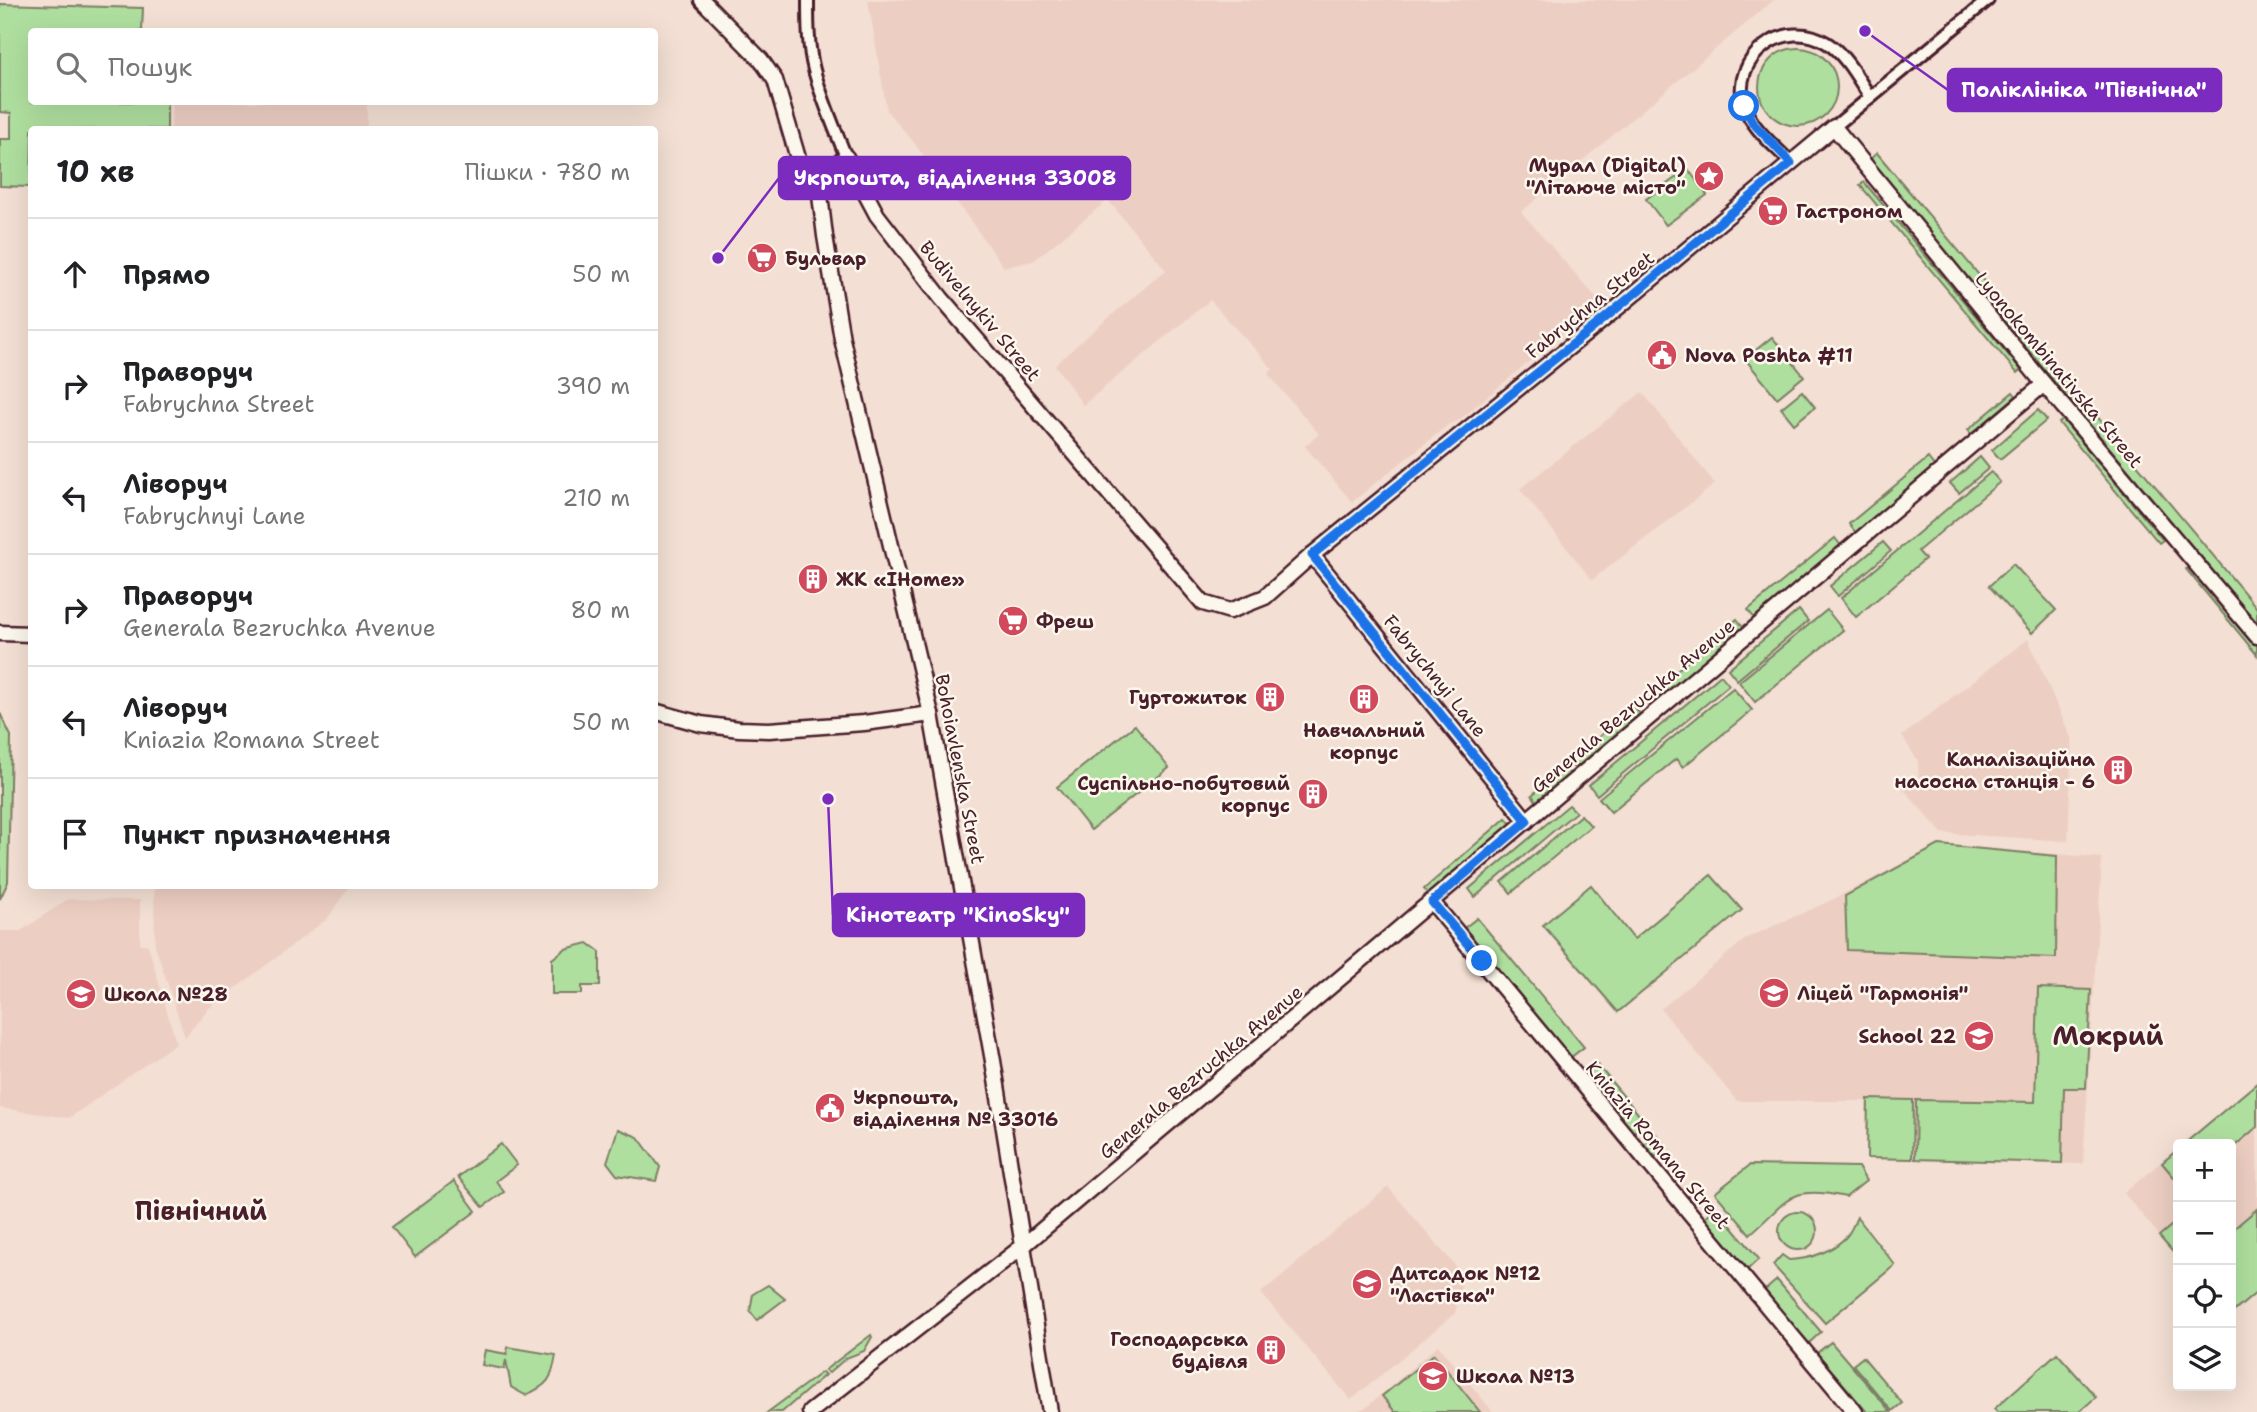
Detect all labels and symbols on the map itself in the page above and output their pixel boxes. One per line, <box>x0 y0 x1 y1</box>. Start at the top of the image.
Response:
callout: Поліклініка "Північна" <box>1948 69 2221 111</box>
text: Поліклініка "Північна" <box>1961 76 2207 104</box>
route start <box>1728 90 1759 121</box>
place label: Мурал (Digital) "Літаюче місто" <box>1526 153 1686 200</box>
callout: Укрпошта, відділення 33008 <box>779 157 1130 199</box>
place icon: Мурал (Digital) "Літаюче місто" <box>1692 159 1726 193</box>
text: Укрпошта, відділення 33008 <box>794 164 1116 192</box>
supermarket icon: Гастроном <box>1756 194 1790 228</box>
place label: Гастроном <box>1796 199 1903 224</box>
street label: Budivelnykiv Street <box>914 236 1046 386</box>
supermarket icon: Бульвар <box>745 241 779 275</box>
street label: Fabrychna Street <box>1521 245 1659 365</box>
place label: Бульвар <box>785 246 866 271</box>
street label: Lyonokombinativska Street <box>1970 267 2148 473</box>
public building icon: Nova Poshta #11 <box>1645 338 1679 372</box>
place label: Nova Poshta #11 <box>1685 343 1853 368</box>
building icon: ЖК «IHome» <box>796 562 830 596</box>
place label: ЖК «IHome» <box>836 567 965 592</box>
supermarket icon: Фреш <box>996 604 1030 638</box>
place label: Фреш <box>1036 609 1094 634</box>
street label: Fabrychnyi Lane <box>1378 609 1492 743</box>
street label: Generala Bezruchka Avenue <box>1526 613 1740 799</box>
street label: Bohoiavlenska Street <box>929 672 991 866</box>
building icon: Гуртожиток <box>1253 680 1287 714</box>
building icon: Навчальний корпус <box>1347 682 1381 716</box>
place label: Гуртожиток <box>1129 685 1247 710</box>
place label: Навчальний корпус <box>1303 718 1425 765</box>
place label: Каналізаційна насосна станція - 6 <box>1894 747 2095 794</box>
building icon: Каналізаційна насосна станція - 6 <box>2101 753 2135 787</box>
place label: Суспільно-побутовий корпус <box>1077 771 1290 818</box>
building icon: Суспільно-побутовий корпус <box>1296 777 1330 811</box>
callout: Кінотеатр "KinoSky" <box>833 894 1084 936</box>
text: Кінотеатр "KinoSky" <box>846 901 1070 929</box>
route end <box>1466 945 1497 976</box>
school or university icon: Ліцей "Гармонія" <box>1757 976 1791 1010</box>
school or university icon: Школа №28 <box>64 977 98 1011</box>
street label: Generala Bezruchka Avenue <box>1094 979 1308 1165</box>
place label: Ліцей "Гармонія" <box>1797 981 1969 1006</box>
place label: Школа №28 <box>104 982 228 1007</box>
district label: Мокрий <box>2052 1018 2164 1053</box>
school or university icon: School 22 <box>1962 1019 1996 1053</box>
place label: School 22 <box>1859 1024 1956 1049</box>
street label: Kniazia Romana Street <box>1580 1056 1736 1234</box>
place label: Укрпошта, відділення № 33016 <box>853 1085 1058 1132</box>
public building icon: Укрпошта, відділення № 33016 <box>813 1091 847 1125</box>
district label: Північний <box>135 1193 267 1228</box>
place label: Дитсадок №12 "Ластівка" <box>1390 1261 1540 1308</box>
school or university icon: Дитсадок №12 "Ластівка" <box>1350 1267 1384 1301</box>
place label: Господарська будівля <box>1110 1327 1248 1374</box>
building icon: Господарська будівля <box>1254 1333 1288 1367</box>
school or university icon: Школа №13 <box>1416 1359 1450 1393</box>
place label: Школа №13 <box>1456 1364 1575 1389</box>

